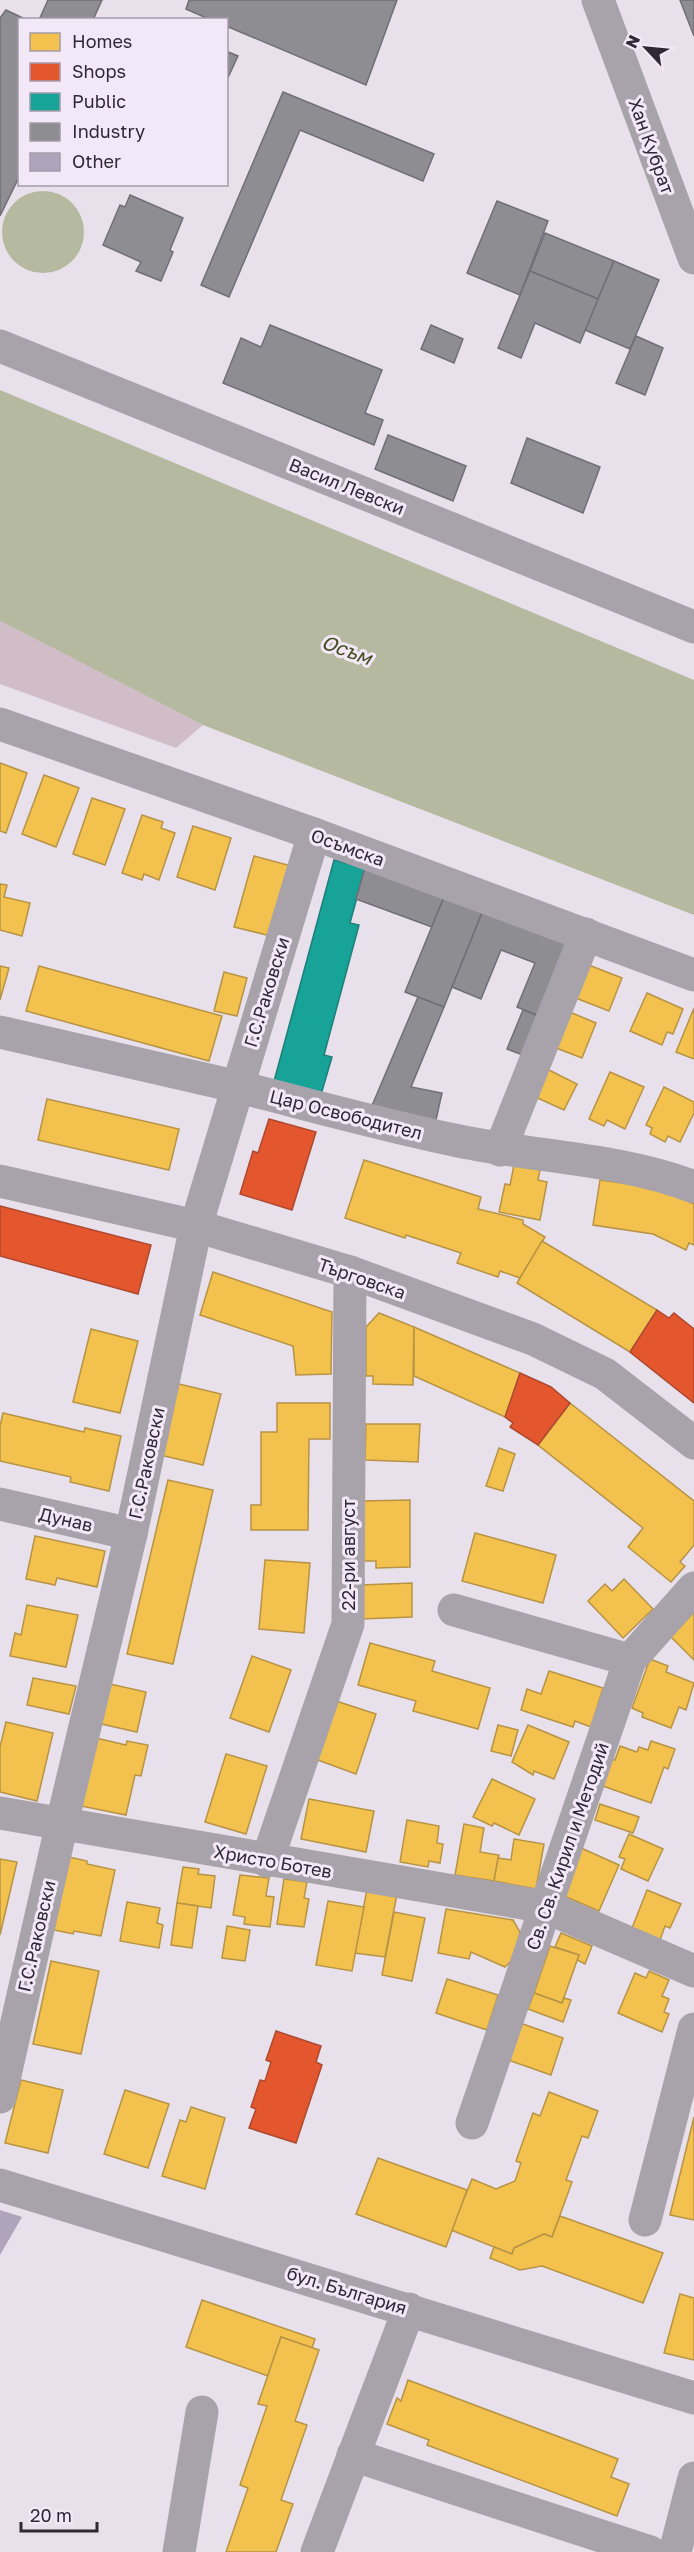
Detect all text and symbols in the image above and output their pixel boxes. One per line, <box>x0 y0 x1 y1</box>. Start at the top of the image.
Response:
legend <box>18 18 228 186</box>
north arrow <box>616 18 676 78</box>
text: Homes <box>72 30 132 52</box>
text: N <box>621 32 644 51</box>
text: Shops <box>72 60 126 82</box>
text: Public <box>72 90 126 112</box>
street label: Хан Кубрат <box>625 95 679 197</box>
text: Industry <box>72 120 145 142</box>
text: Other <box>72 150 121 172</box>
street label: Васил Левски <box>286 453 408 519</box>
water label: Осъм <box>319 629 377 670</box>
street label: Осъмска <box>308 824 388 870</box>
street label: Г.С.Раковски <box>239 934 293 1050</box>
street label: Цар Освободител <box>268 1084 424 1144</box>
street label: Търговска <box>315 1253 409 1303</box>
street label: Г.С.Раковски <box>123 1405 169 1521</box>
street label: 22-ри август <box>337 1499 359 1611</box>
street label: Дунав <box>37 1502 95 1536</box>
street label: Св. Св. Кирил и Методий <box>521 1739 613 1953</box>
street label: Христо Ботев <box>212 1840 334 1882</box>
street label: Г.С.Раковски <box>12 1878 60 1994</box>
street label: бул. България <box>284 2261 410 2319</box>
scale bar <box>21 2495 98 2533</box>
text: 20 m <box>30 2504 72 2526</box>

